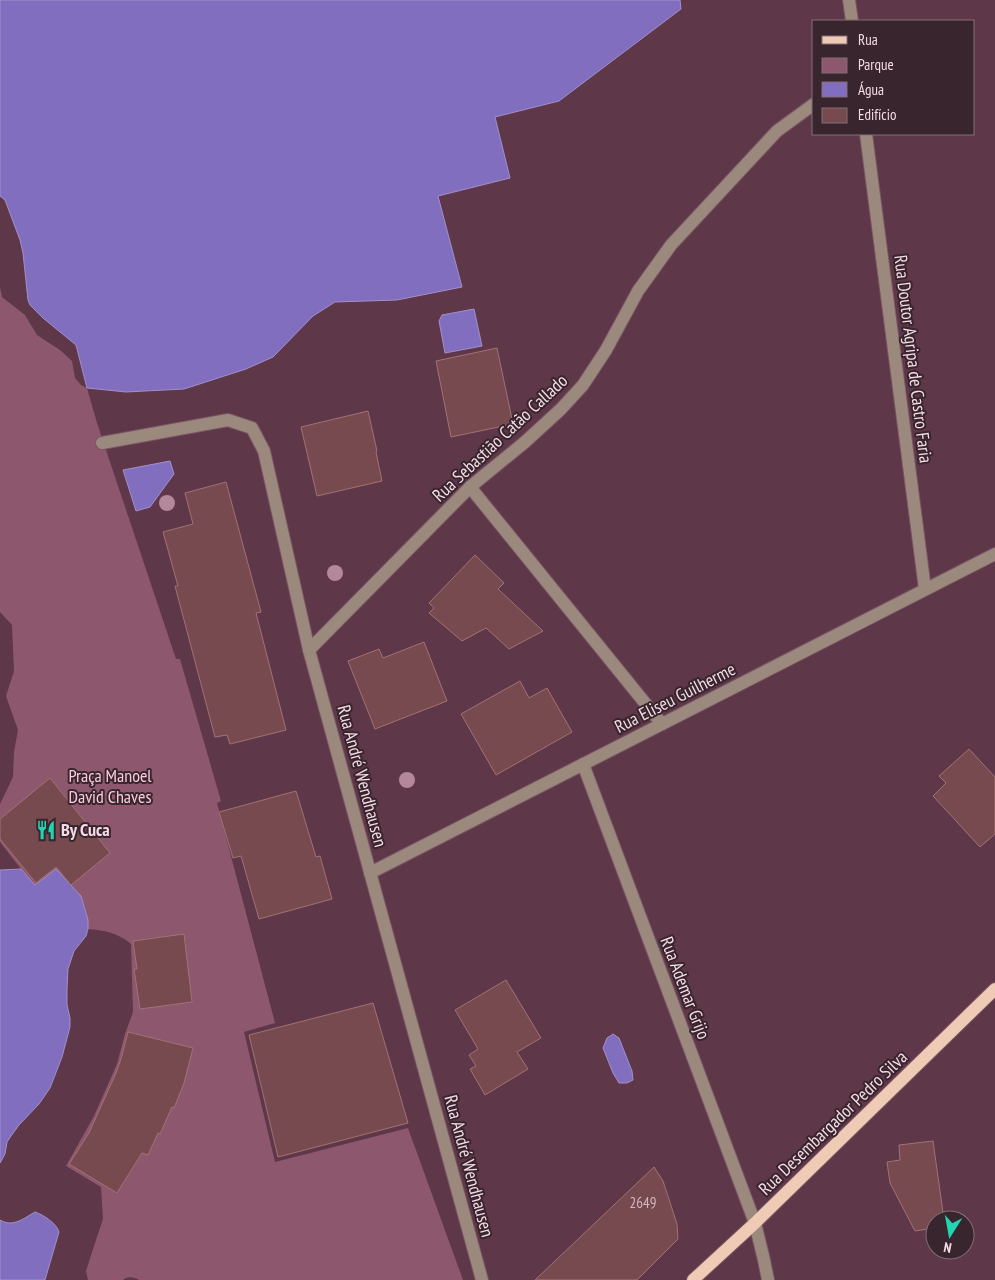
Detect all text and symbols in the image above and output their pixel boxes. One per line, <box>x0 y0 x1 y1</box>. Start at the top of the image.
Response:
legend <box>812 20 975 135</box>
text: Rua <box>858 30 878 49</box>
text: Parque <box>858 55 894 74</box>
text: Água <box>858 80 884 99</box>
text: Edifício <box>858 105 896 124</box>
street label: Rua Doutor Agripa de Castro Faria <box>889 254 938 464</box>
street label: Rua Sebastião Catão Callado <box>427 369 572 506</box>
street label: Rua Eliseu Guilherme <box>610 657 739 738</box>
street label: Rua André Wendhausen <box>332 702 392 849</box>
park label: Praça Manoel David Chaves <box>68 764 152 808</box>
place label: By Cuca <box>61 818 110 841</box>
restaurant icon: By Cuca <box>35 819 57 841</box>
street label: Rua Ademar Grijo <box>655 933 716 1042</box>
street label: Rua Desembargador Pedro Silva <box>753 1046 912 1200</box>
street label: Rua André Wendhausen <box>439 1092 499 1239</box>
house number: 2649 <box>629 1193 657 1212</box>
north arrow <box>925 1210 975 1260</box>
text: N <box>942 1238 953 1257</box>

